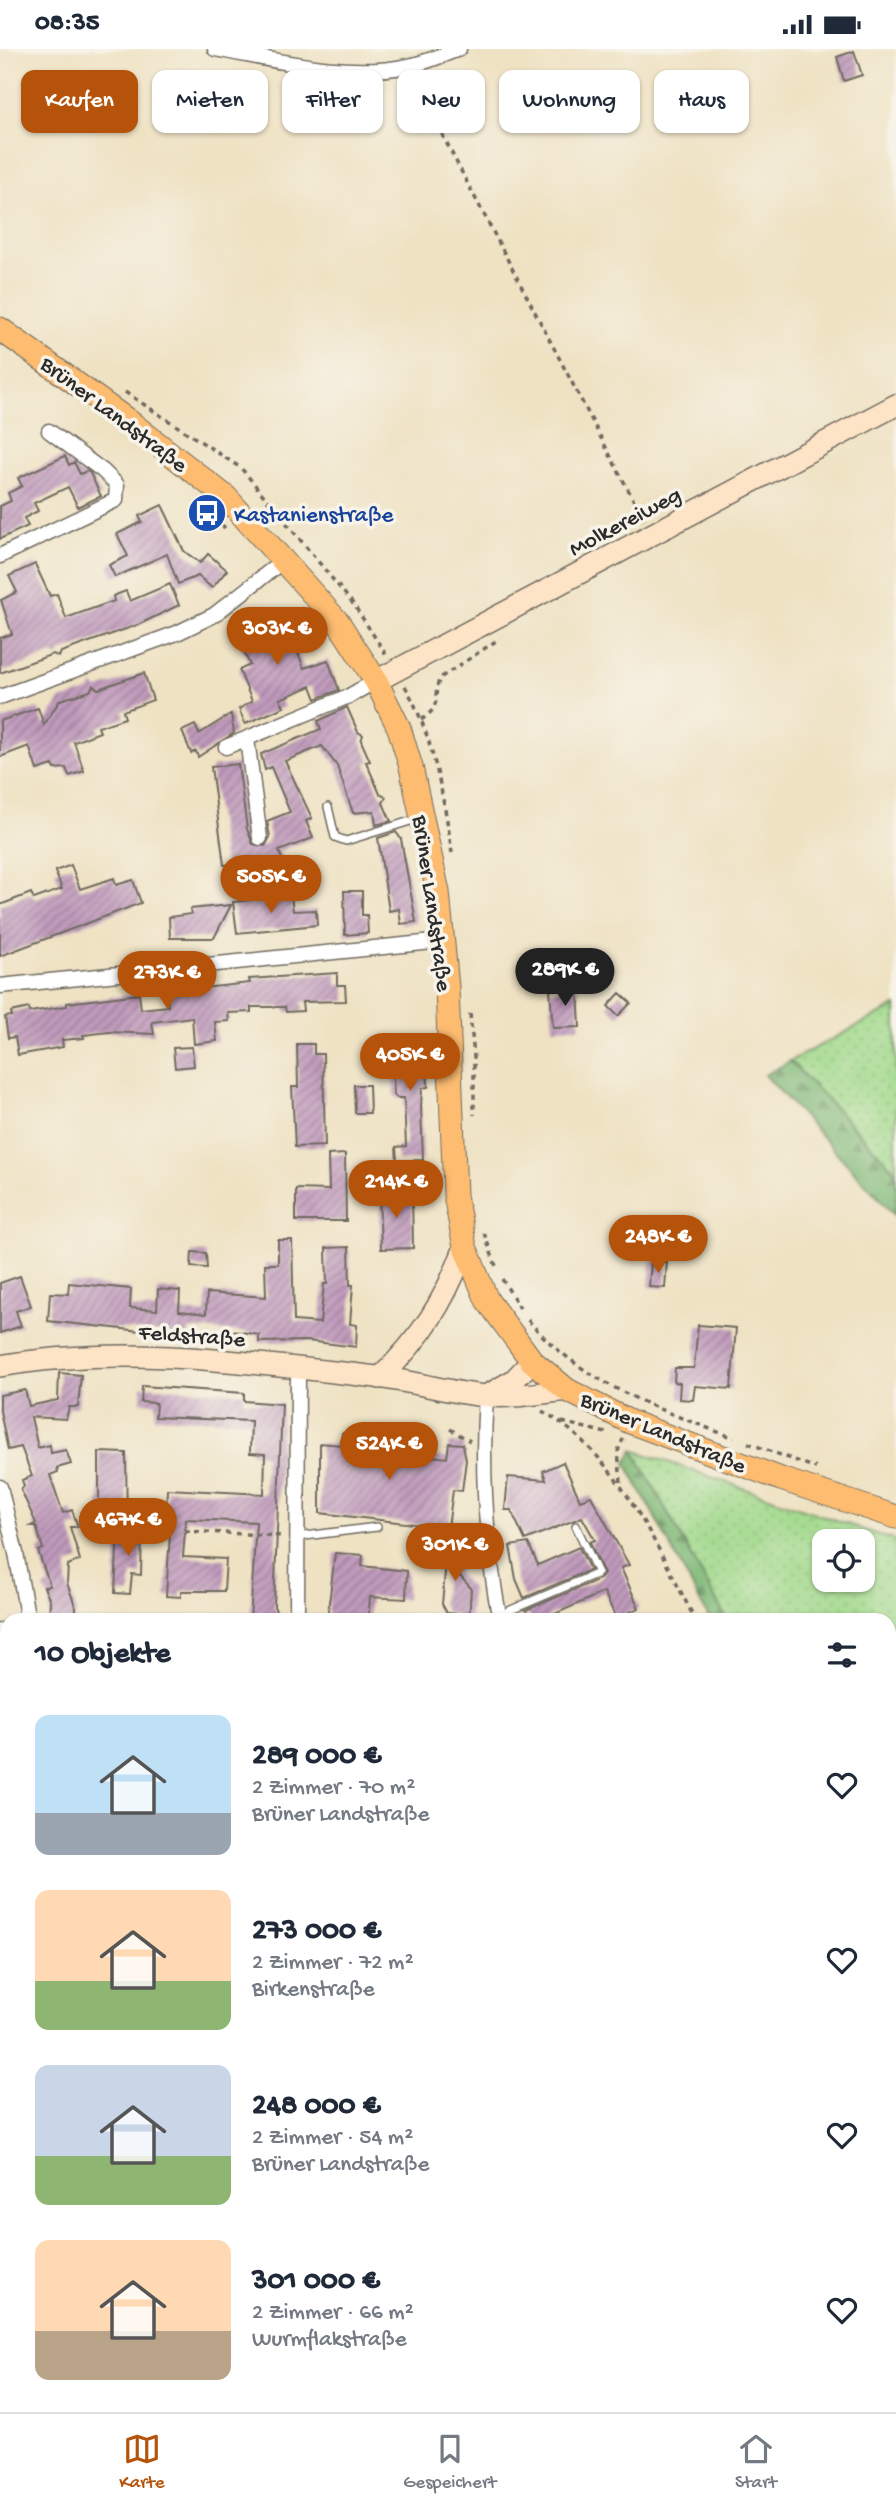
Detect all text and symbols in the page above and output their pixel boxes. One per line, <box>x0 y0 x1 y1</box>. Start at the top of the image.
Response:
text: 08:35 <box>35 9 99 40</box>
chip: Kaufen <box>21 70 138 133</box>
chip: Mieten <box>152 70 268 133</box>
chip: Filter <box>282 70 383 133</box>
chip: Neu <box>397 70 485 133</box>
chip: Wohnung <box>499 70 640 133</box>
chip: Haus <box>654 70 749 133</box>
street label: Brüner Landstraße <box>33 351 193 481</box>
street label: Molkereiweg <box>565 482 686 564</box>
bus stop icon: Kastanienstraße <box>186 492 228 534</box>
place label: Kastanienstraße <box>234 503 395 530</box>
pin: 303K € <box>220 607 334 667</box>
text: 303K € <box>243 616 311 643</box>
street label: Brüner Landstraße <box>405 813 456 994</box>
pin: 505K € <box>214 855 328 915</box>
text: 505K € <box>236 864 306 891</box>
pin: 289K € <box>508 949 622 1008</box>
pin: 273K € <box>110 951 224 1011</box>
text: 289K € <box>531 957 599 984</box>
text: 273K € <box>134 960 200 987</box>
pin: 405K € <box>353 1033 467 1093</box>
text: 405K € <box>376 1042 444 1069</box>
pin: 214K € <box>339 1161 453 1220</box>
text: 214K € <box>364 1169 428 1196</box>
pin: 248K € <box>601 1215 715 1275</box>
text: 248K € <box>625 1224 691 1251</box>
street label: Feldstraße <box>137 1320 247 1355</box>
street label: Brüner Landstraße <box>575 1387 751 1482</box>
pin: 524K € <box>332 1423 446 1482</box>
text: 524K € <box>356 1431 422 1458</box>
pin: 467K € <box>71 1499 185 1558</box>
text: 467K € <box>95 1507 161 1534</box>
pin: 301K € <box>398 1523 512 1583</box>
map controls <box>812 1529 875 1592</box>
button: locate <box>812 1529 875 1592</box>
text: 301K € <box>422 1532 488 1559</box>
icon: filters <box>823 1636 861 1674</box>
text: 10 Objekte <box>35 1638 170 1673</box>
text: 289 000 € <box>252 1740 381 1775</box>
icon: home <box>91 1743 175 1827</box>
icon: heart <box>823 1766 861 1804</box>
text: 2 Zimmer · 70 m² <box>252 1775 415 1802</box>
text: Brüner Landstraße <box>252 1802 429 1829</box>
text: 273 000 € <box>252 1915 381 1950</box>
icon: home <box>91 1918 175 2002</box>
icon: heart <box>823 1941 861 1979</box>
text: 2 Zimmer · 72 m² <box>252 1950 414 1977</box>
text: Birkenstraße <box>252 1977 375 2004</box>
text: 248 000 € <box>252 2090 381 2125</box>
icon: home <box>91 2093 175 2177</box>
icon: heart <box>823 2116 861 2154</box>
text: 2 Zimmer · 54 m² <box>252 2125 413 2152</box>
text: Brüner Landstraße <box>252 2152 429 2179</box>
text: 301 000 € <box>252 2265 380 2300</box>
icon: home <box>91 2268 175 2352</box>
icon: heart <box>823 2291 861 2329</box>
text: 2 Zimmer · 66 m² <box>252 2300 414 2327</box>
text: Wurmflakstraße <box>252 2327 407 2354</box>
tab: Karte <box>119 2430 165 2495</box>
tab: Gespeichert <box>403 2430 496 2495</box>
tab: Start <box>735 2430 777 2495</box>

